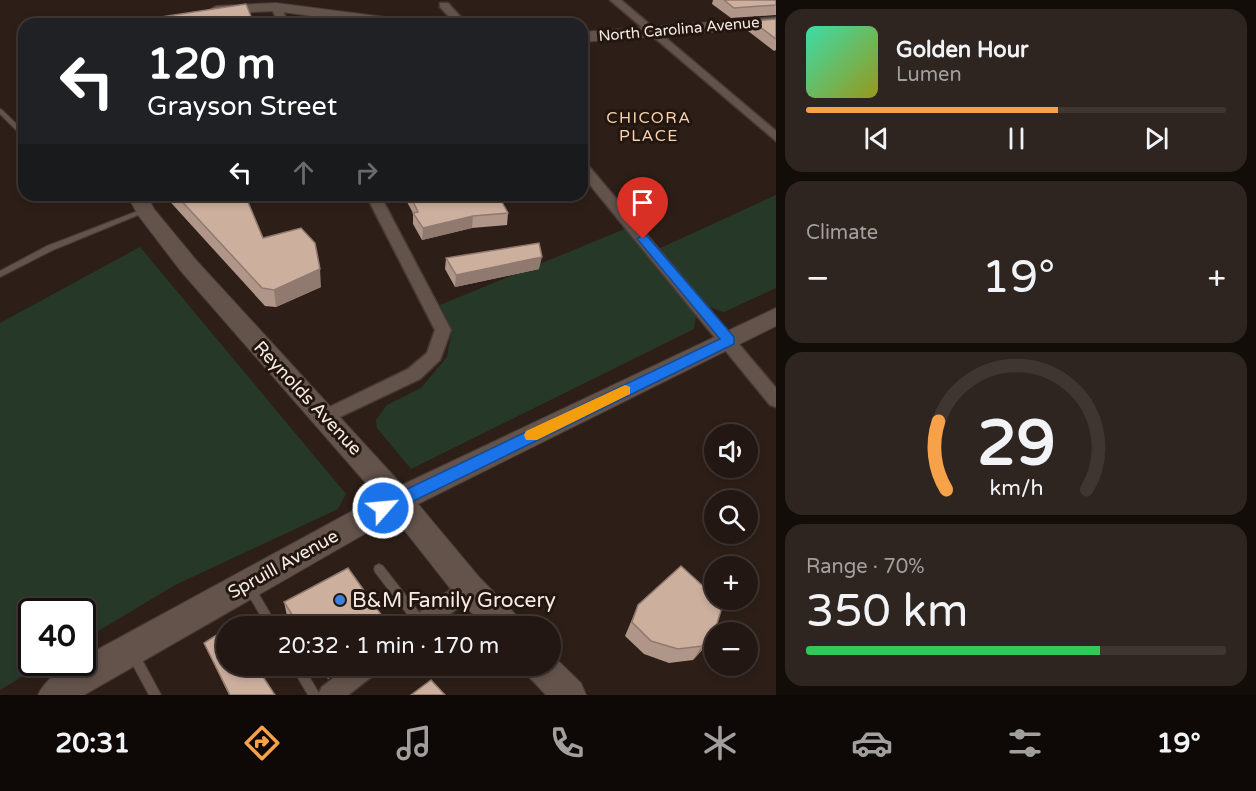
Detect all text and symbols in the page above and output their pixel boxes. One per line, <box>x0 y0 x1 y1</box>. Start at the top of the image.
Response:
street label: North Carolina Avenue <box>598 13 760 45</box>
text: Golden Hour <box>896 37 1028 63</box>
text: 120 m <box>147 39 276 90</box>
icon: left <box>48 42 126 120</box>
text: Lumen <box>896 63 962 87</box>
text: Grayson Street <box>147 90 337 123</box>
district label: CHICORA PLACE <box>606 108 692 146</box>
icon: previous <box>860 122 893 155</box>
icon: pause <box>1000 122 1033 155</box>
icon: next <box>1140 122 1173 155</box>
icon: left <box>224 156 257 189</box>
icon: ahead <box>287 156 320 189</box>
icon: right <box>350 156 383 189</box>
pin <box>617 177 668 239</box>
icon: arrive <box>626 186 659 219</box>
text: Climate <box>806 221 878 245</box>
text: 19° <box>982 251 1055 305</box>
text: − <box>806 259 830 298</box>
text: + <box>1207 259 1226 298</box>
street label: Reynolds Avenue <box>249 336 367 460</box>
text: 29 <box>977 407 1055 482</box>
map controls <box>704 424 758 676</box>
button: sound <box>704 424 758 478</box>
position arrow <box>351 476 415 540</box>
text: km/h <box>989 476 1043 502</box>
button: search <box>704 490 758 544</box>
street label: Spruill Avenue <box>224 525 342 603</box>
text: Range · 70% <box>806 555 925 579</box>
button: + <box>704 556 758 610</box>
text: 350 km <box>806 585 968 639</box>
place label: B&M Family Grocery <box>352 588 556 613</box>
marker: B&M Family Grocery <box>333 593 347 607</box>
speed limit sign: 40 <box>18 598 96 676</box>
button: − <box>704 622 758 676</box>
text: 20:32 · 1 min · 170 m <box>278 633 499 659</box>
icon: directions <box>241 722 283 764</box>
icon: music <box>393 722 435 764</box>
icon: phone <box>546 722 588 764</box>
icon: climate <box>699 722 741 764</box>
icon: car <box>851 722 893 764</box>
icon: filters <box>1004 722 1046 764</box>
text: 20:31 <box>55 727 130 760</box>
text: 19° <box>1157 727 1201 760</box>

